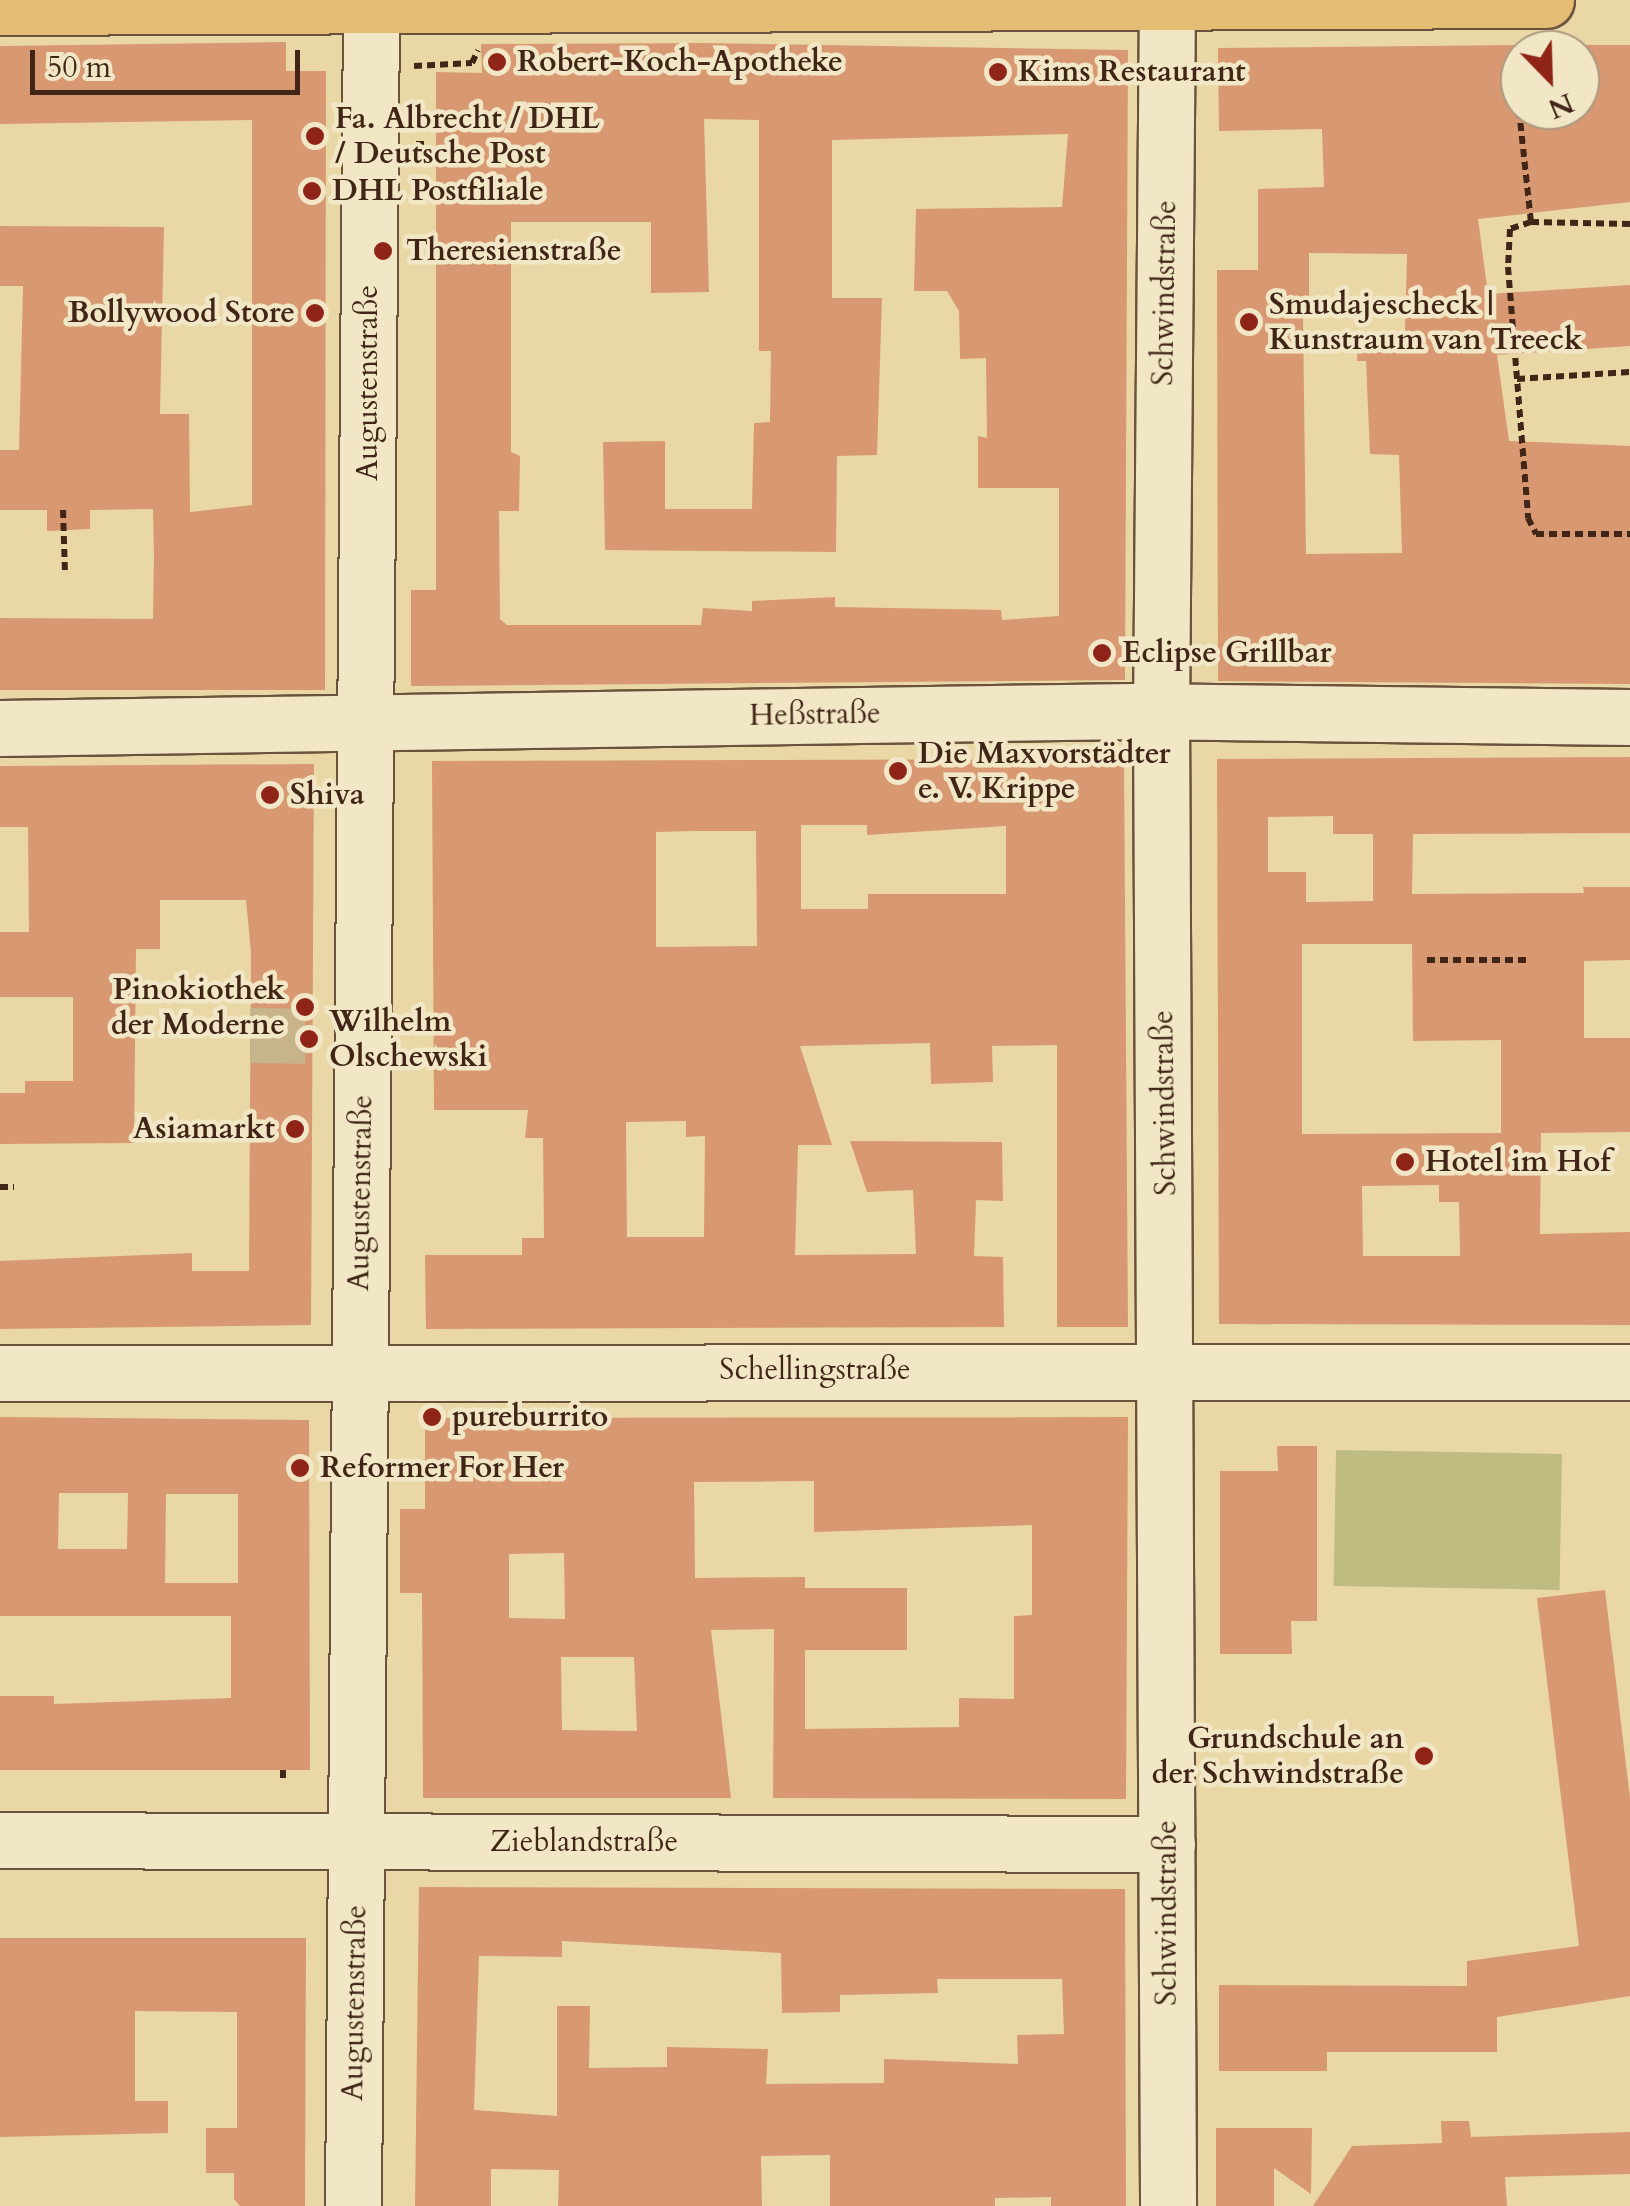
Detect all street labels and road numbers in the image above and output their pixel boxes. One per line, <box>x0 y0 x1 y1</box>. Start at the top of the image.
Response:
street label: Schwindstraße <box>1145 200 1185 386</box>
street label: Augustenstraße <box>350 285 386 481</box>
street label: Heßstraße <box>749 696 881 734</box>
street label: Schwindstraße <box>1145 1010 1185 1196</box>
street label: Augustenstraße <box>341 1095 381 1291</box>
street label: Schellingstraße <box>719 1352 911 1388</box>
street label: Schwindstraße <box>1149 1820 1185 2006</box>
street label: Zieblandstraße <box>490 1824 678 1860</box>
street label: Augustenstraße <box>335 1905 375 2101</box>

